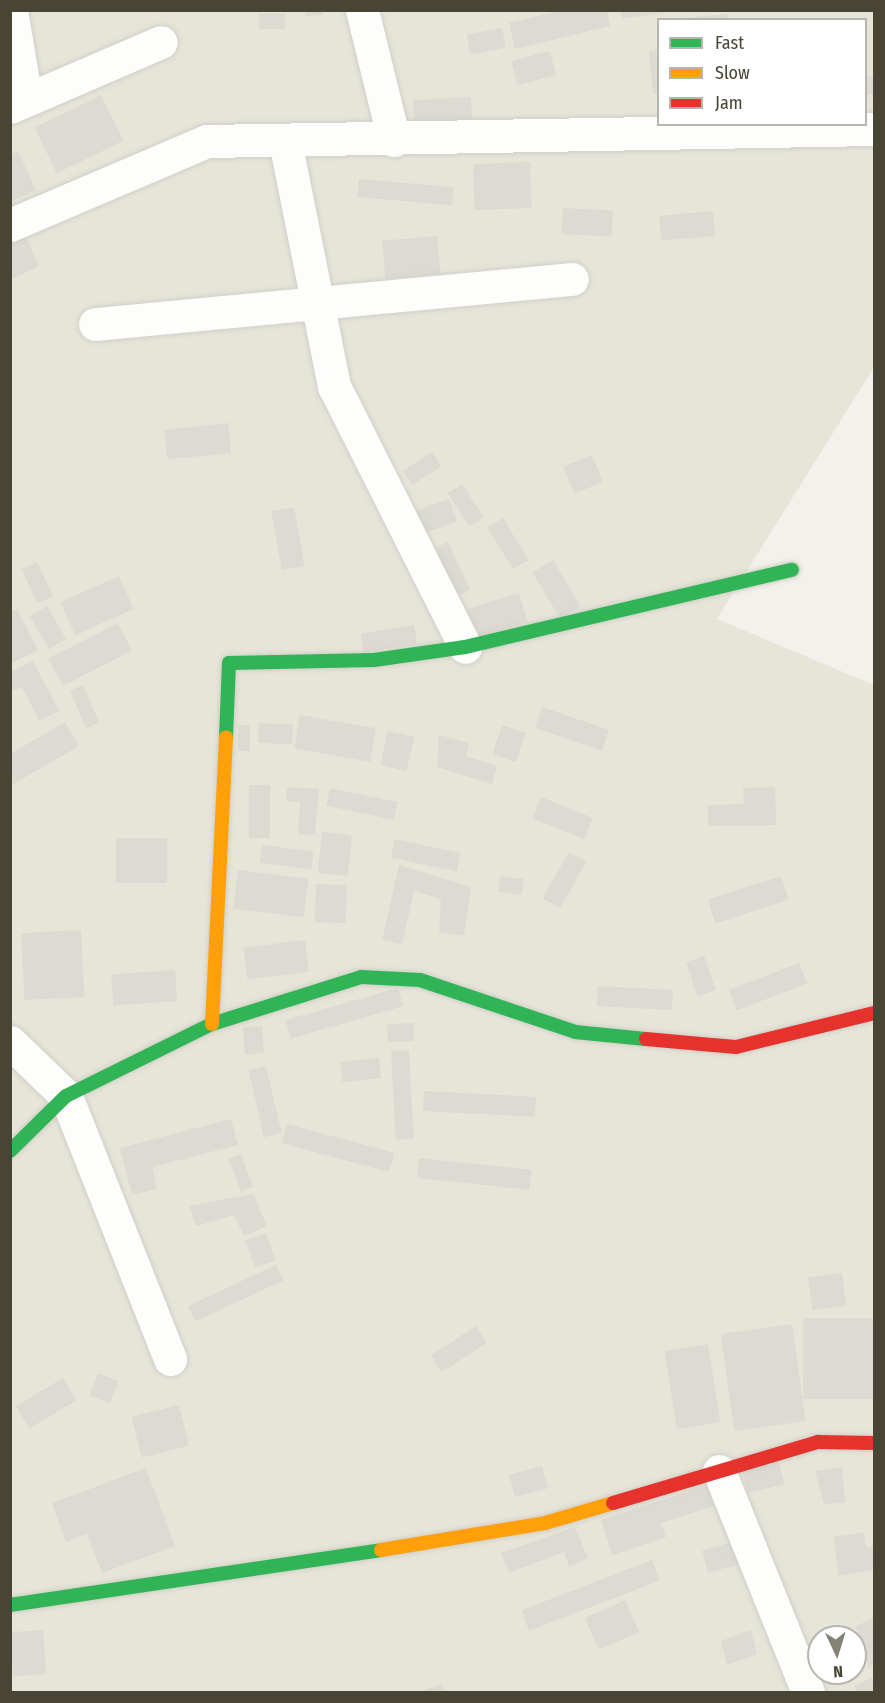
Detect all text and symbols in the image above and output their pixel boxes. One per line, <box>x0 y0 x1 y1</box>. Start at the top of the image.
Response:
legend <box>657 18 867 126</box>
text: Fast <box>715 32 744 54</box>
text: Slow <box>715 62 750 84</box>
text: Jam <box>715 92 743 114</box>
north arrow <box>807 1625 867 1685</box>
text: N <box>833 1662 844 1681</box>

